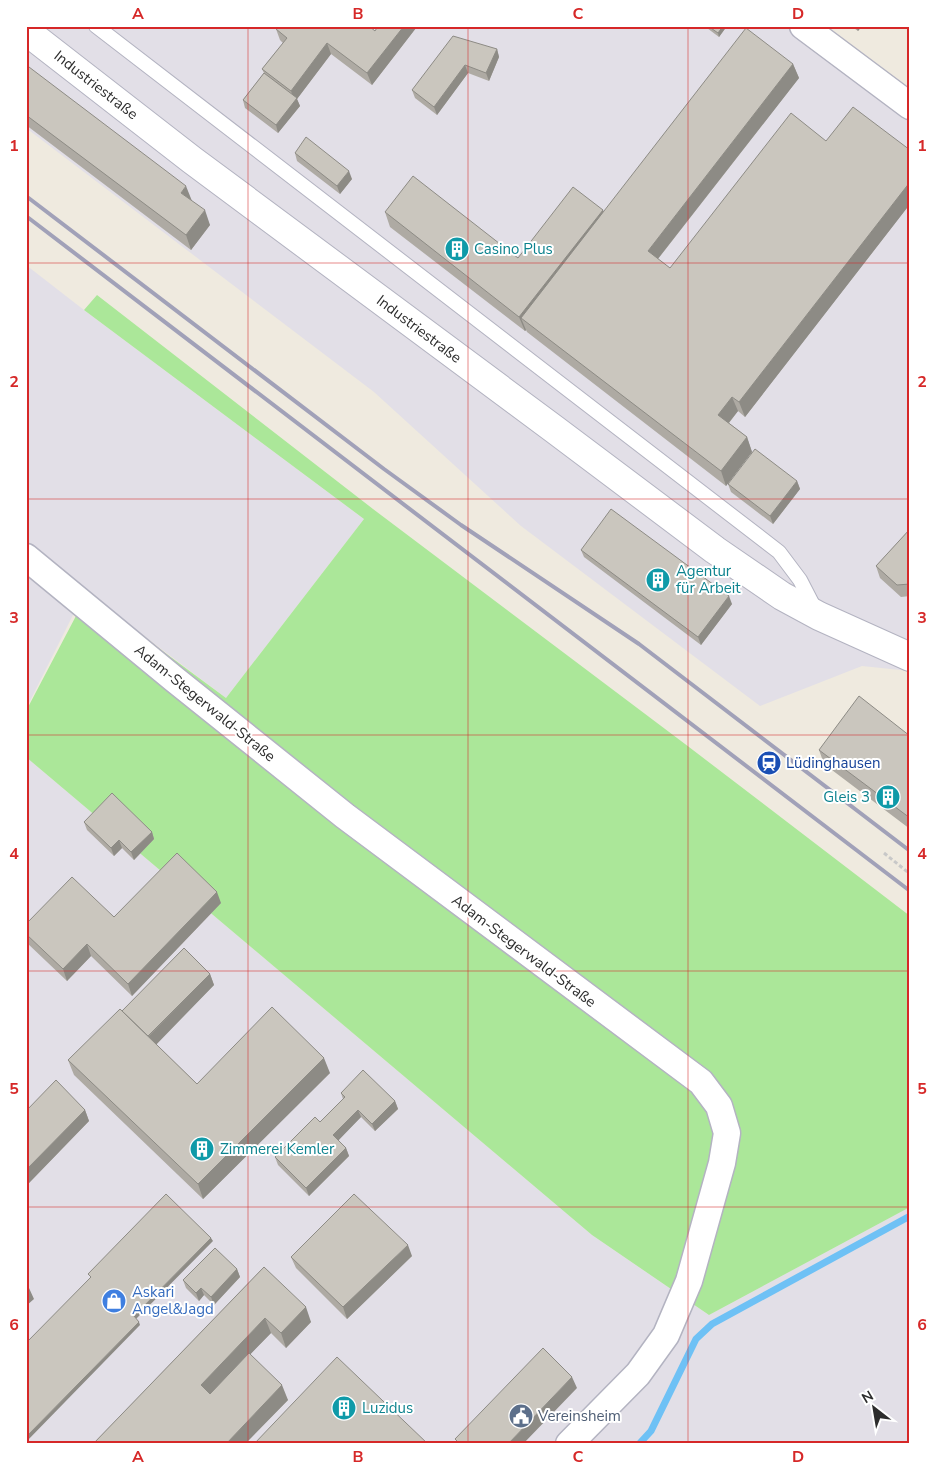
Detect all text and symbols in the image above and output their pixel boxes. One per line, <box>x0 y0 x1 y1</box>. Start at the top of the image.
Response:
text: A <box>132 3 144 25</box>
text: B <box>352 3 364 25</box>
text: C <box>573 3 584 25</box>
text: D <box>792 3 804 25</box>
street label: Industriestraße <box>50 46 142 124</box>
text: 1 <box>9 135 19 157</box>
text: 1 <box>917 135 927 157</box>
building icon: Casino Plus <box>444 236 470 262</box>
place label: Casino Plus <box>474 239 553 259</box>
street label: Industriestraße <box>372 290 466 368</box>
text: 2 <box>9 371 19 393</box>
text: 2 <box>917 371 927 393</box>
place label: Agentur für Arbeit <box>676 561 741 598</box>
building icon: Agentur für Arbeit <box>645 567 671 593</box>
text: 3 <box>9 607 19 629</box>
text: 3 <box>917 607 927 629</box>
street label: Adam-Stegerwald-Straße <box>130 640 280 766</box>
station icon: Lüdinghausen <box>756 750 782 776</box>
place label: Lüdinghausen <box>786 753 881 773</box>
building icon: Gleis 3 <box>875 784 901 810</box>
place label: Gleis 3 <box>823 787 870 807</box>
text: 4 <box>9 843 19 865</box>
text: 4 <box>917 843 927 865</box>
street label: Adam-Stegerwald-Straße <box>448 890 600 1012</box>
text: 5 <box>9 1078 19 1100</box>
text: 5 <box>917 1078 927 1100</box>
building icon: Zimmerei Kemler <box>189 1136 215 1162</box>
place label: Zimmerei Kemler <box>220 1139 335 1159</box>
place label: Askari Angel&Jagd <box>132 1282 214 1319</box>
shop icon: Askari Angel&Jagd <box>101 1288 127 1314</box>
text: 6 <box>9 1314 19 1336</box>
text: 6 <box>917 1314 927 1336</box>
north arrow <box>848 1382 898 1432</box>
text: N <box>858 1386 877 1408</box>
building icon: Luzidus <box>331 1395 357 1421</box>
place label: Luzidus <box>362 1398 413 1418</box>
public building icon: Vereinsheim <box>508 1403 534 1429</box>
place label: Vereinsheim <box>537 1406 621 1426</box>
text: A <box>132 1446 144 1468</box>
text: B <box>352 1446 364 1468</box>
text: C <box>573 1446 584 1468</box>
text: D <box>792 1446 804 1468</box>

